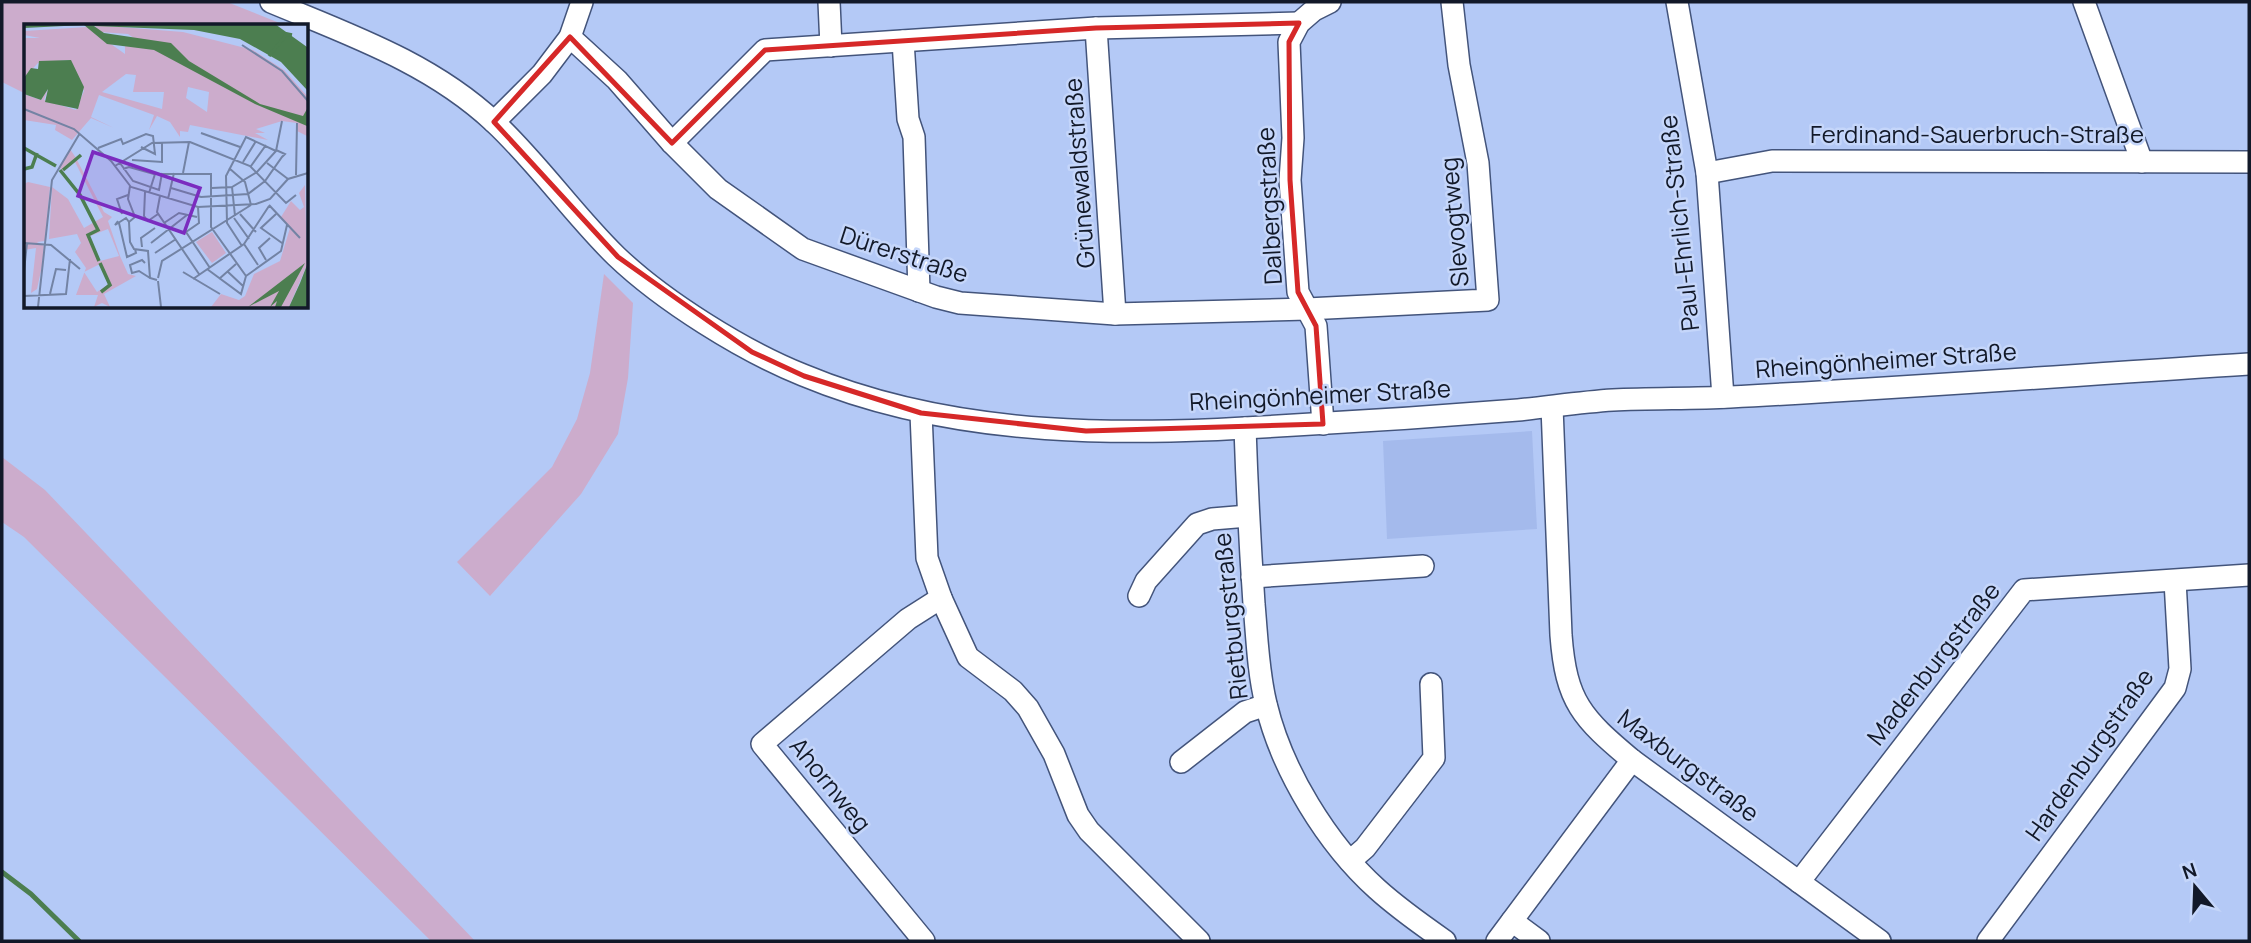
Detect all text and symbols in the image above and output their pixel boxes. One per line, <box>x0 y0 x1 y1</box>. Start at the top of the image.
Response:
inset map <box>24 24 308 308</box>
street label: Grünewaldstraße <box>1055 77 1102 269</box>
street label: Paul-Ehrlich-Straße <box>1651 114 1706 333</box>
street label: Ferdinand-Sauerbruch-Straße <box>1810 117 2144 150</box>
street label: Dalbergstraße <box>1248 126 1289 286</box>
street label: Slevogtweg <box>1431 156 1476 288</box>
street label: Dürerstraße <box>836 217 973 290</box>
street label: Rheingönheimer Straße <box>1754 334 2018 385</box>
street label: Rheingönheimer Straße <box>1188 371 1452 418</box>
street label: Rietburgstraße <box>1204 531 1255 701</box>
street label: Madenburgstraße <box>1859 575 2007 751</box>
street label: Hardenburgstraße <box>2017 661 2161 847</box>
street label: Maxburgstraße <box>1611 701 1766 829</box>
street label: Ahornweg <box>783 730 879 838</box>
north arrow <box>2160 852 2230 922</box>
text: N <box>2179 856 2200 885</box>

